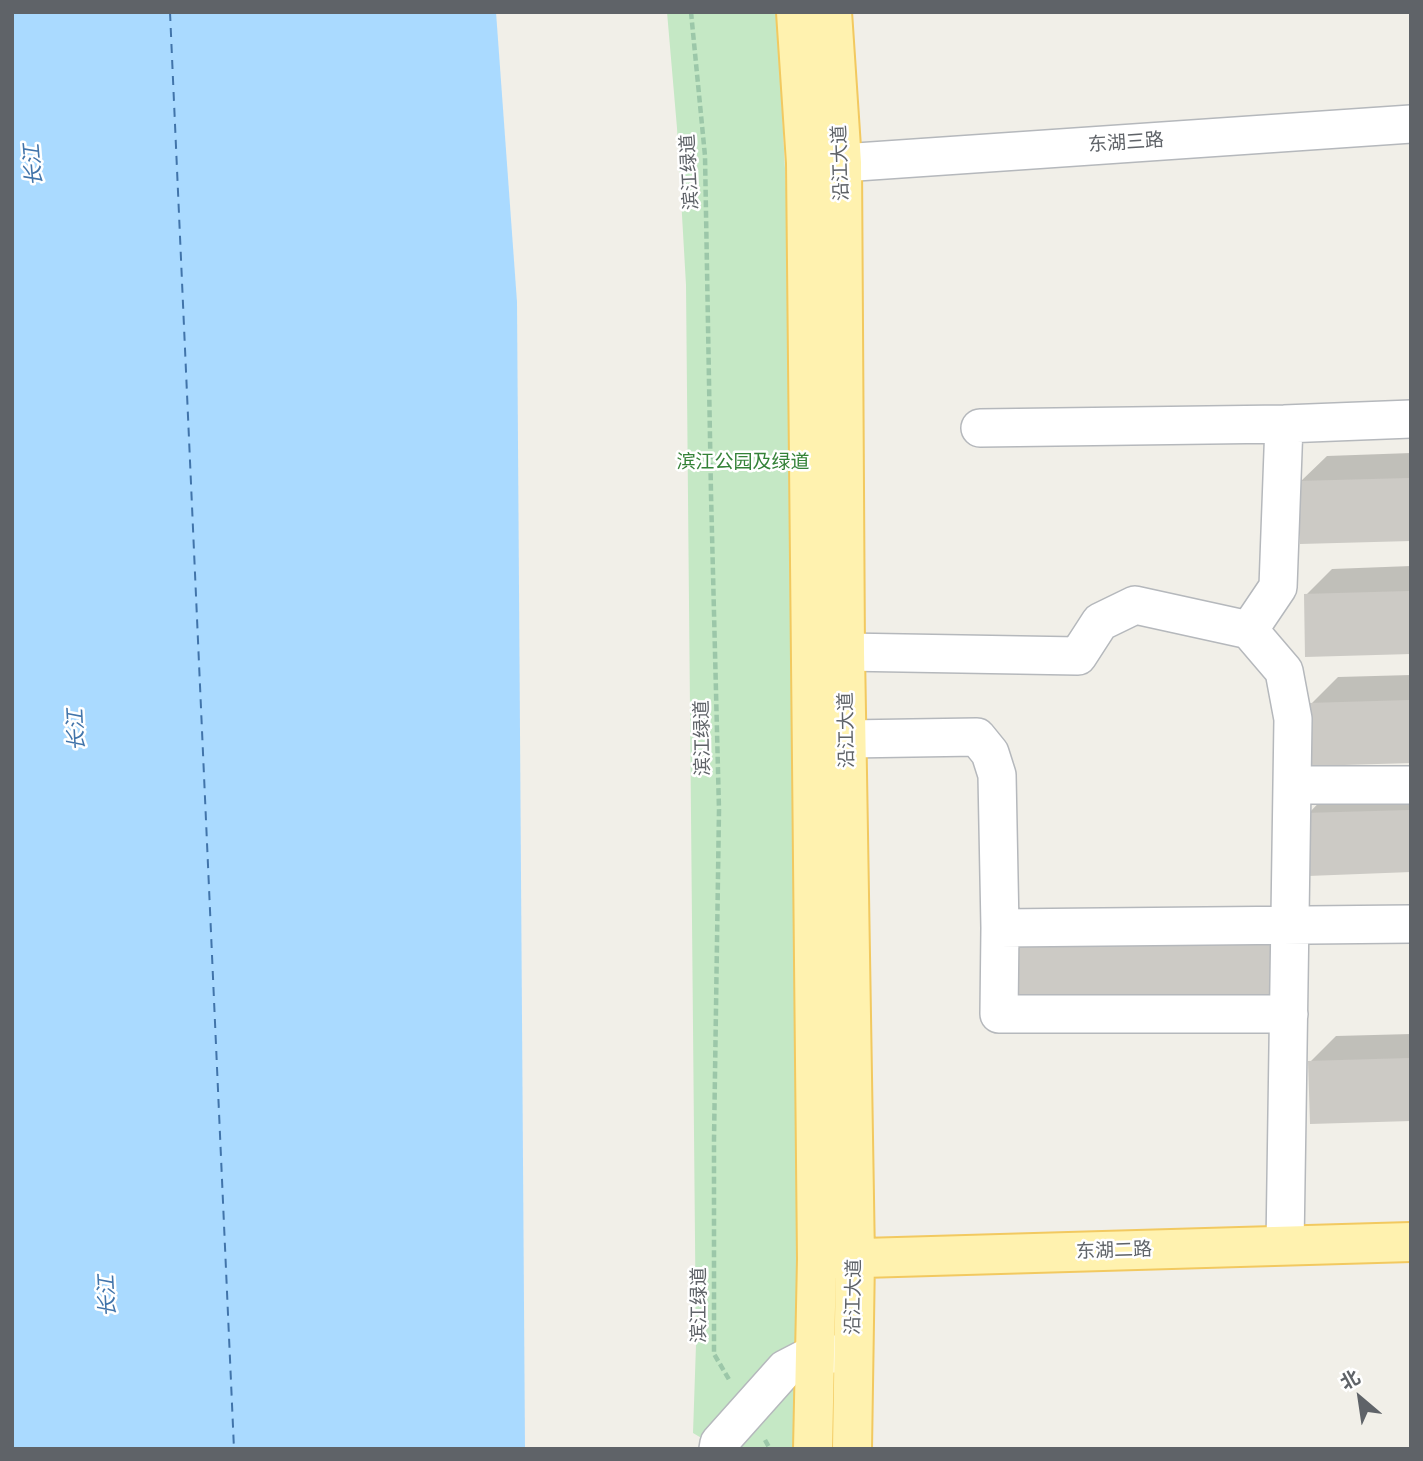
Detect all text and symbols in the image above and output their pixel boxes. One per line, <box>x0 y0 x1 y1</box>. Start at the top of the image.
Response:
street label: 沿江大道 <box>828 125 854 201</box>
street label: 东湖三路 <box>1087 129 1165 157</box>
street label: 滨江绿道 <box>677 133 703 211</box>
water label: 长江 <box>20 143 48 187</box>
park label: 滨江公园及绿道 <box>677 452 809 474</box>
street label: 沿江大道 <box>835 692 859 768</box>
street label: 滨江绿道 <box>691 700 715 776</box>
water label: 长江 <box>63 708 91 752</box>
street label: 东湖二路 <box>1076 1238 1152 1264</box>
street label: 沿江大道 <box>842 1259 866 1335</box>
street label: 滨江绿道 <box>689 1267 711 1343</box>
water label: 长江 <box>94 1274 122 1318</box>
north arrow <box>1325 1363 1395 1433</box>
text: 北 <box>1335 1364 1364 1396</box>

